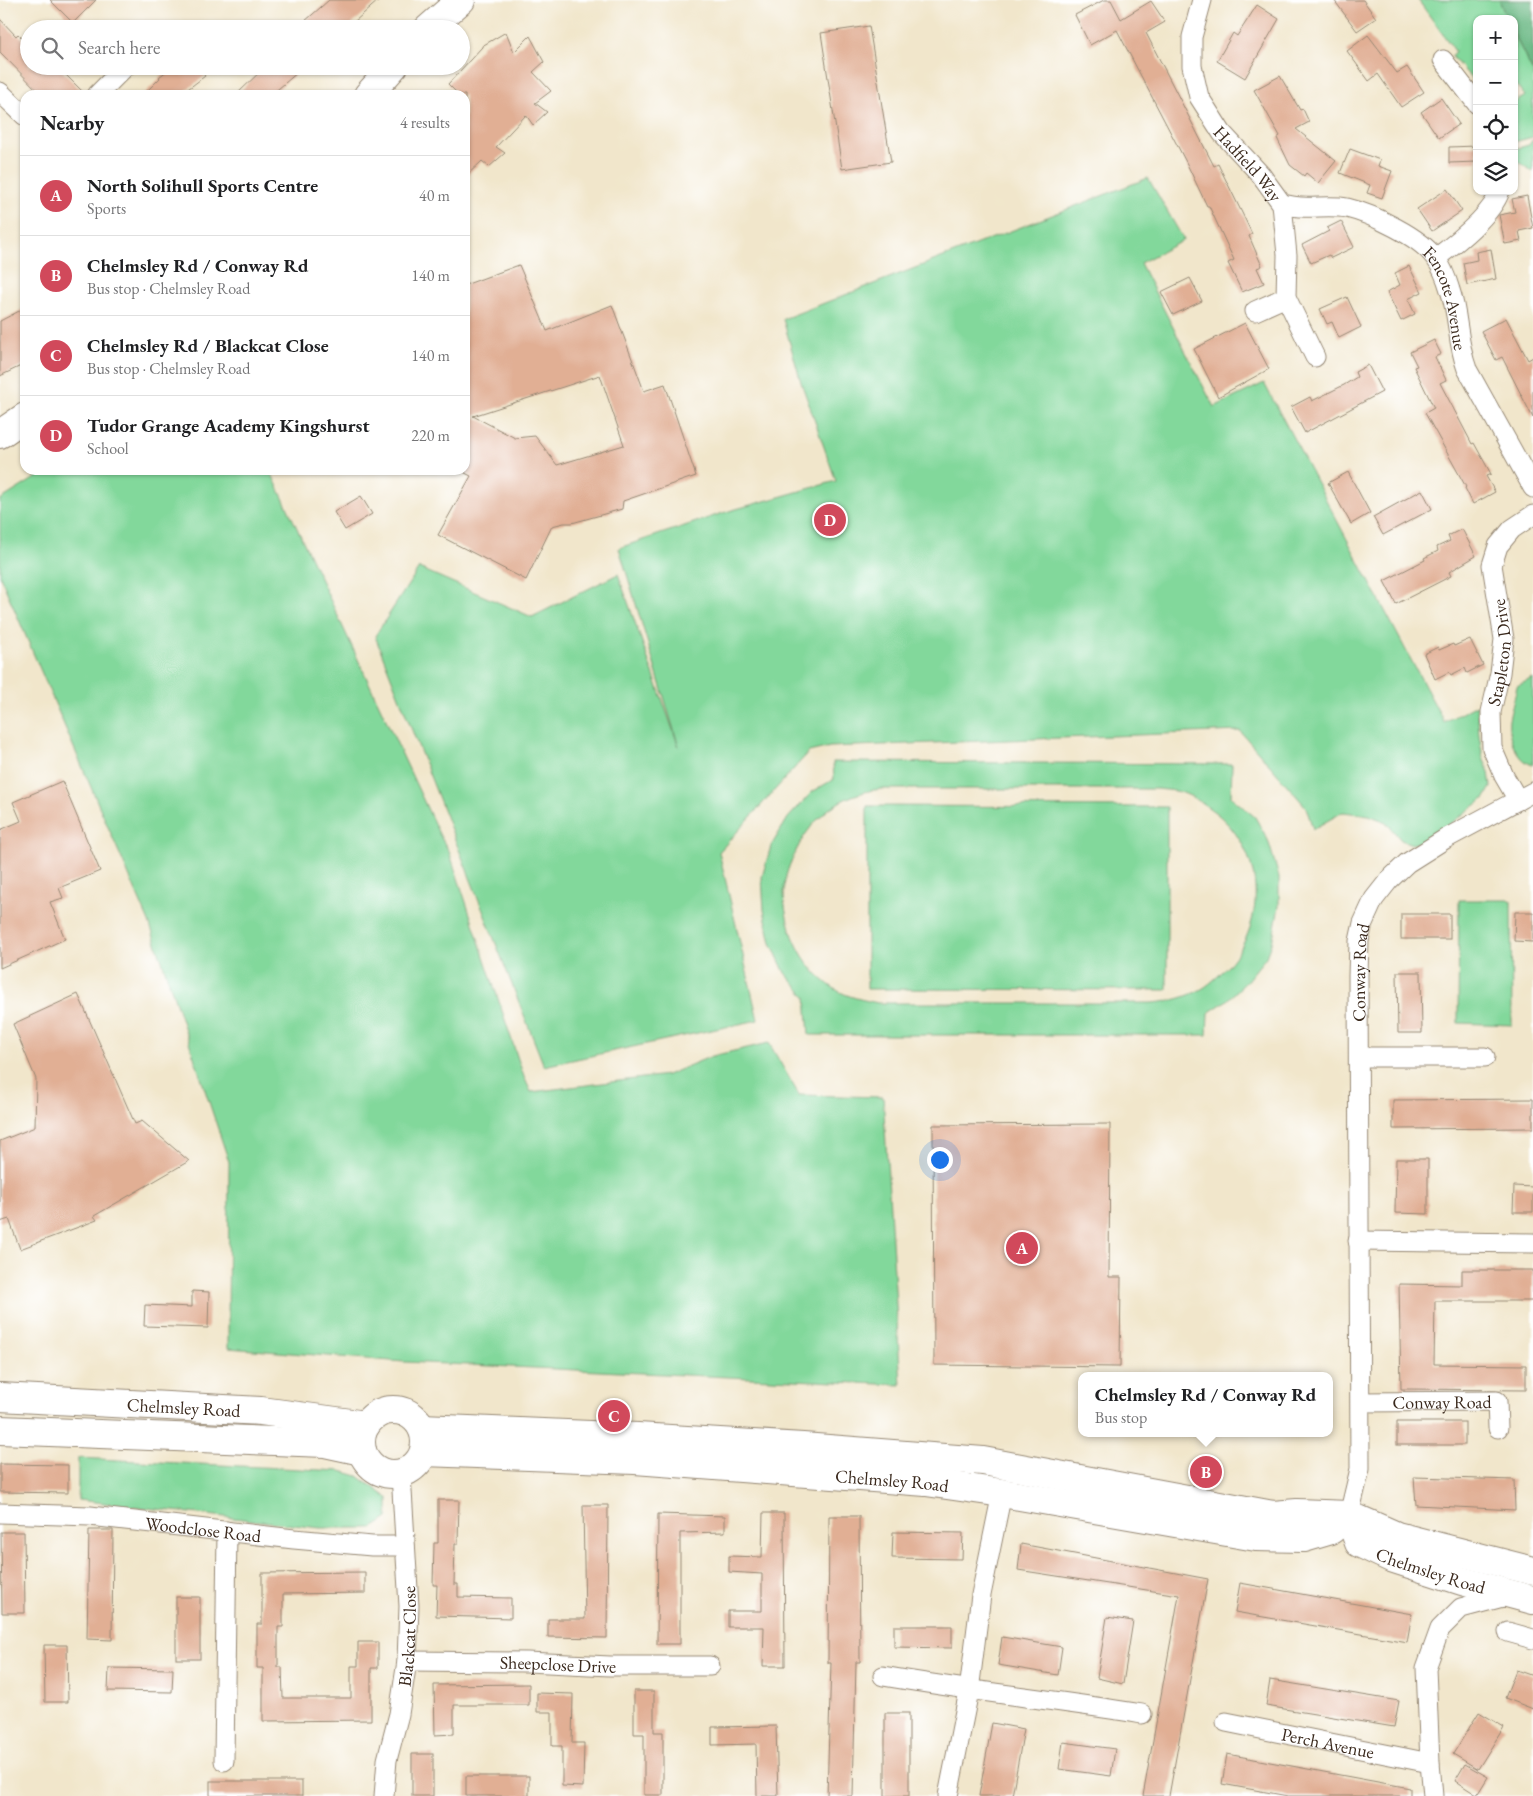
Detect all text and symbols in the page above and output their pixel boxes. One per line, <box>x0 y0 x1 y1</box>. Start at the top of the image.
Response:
map controls <box>1473 15 1518 195</box>
button: + <box>1473 15 1518 60</box>
search box <box>20 20 470 75</box>
icon: search <box>38 34 66 62</box>
text: Search here <box>78 35 160 60</box>
button: − <box>1473 60 1518 105</box>
button: locate <box>1473 105 1518 150</box>
text: Nearby <box>40 109 104 136</box>
text: 4 results <box>400 112 450 133</box>
street label: Hadfield Way <box>1209 120 1288 206</box>
button: layers <box>1473 150 1518 195</box>
text: North Solihull Sports Centre <box>87 173 318 198</box>
text: A <box>50 185 62 206</box>
text: 40 m <box>419 185 450 206</box>
text: Sports <box>87 198 126 219</box>
street label: Fencote Avenue <box>1419 241 1473 352</box>
text: Chelmsley Rd / Conway Rd <box>87 253 309 278</box>
text: B <box>51 265 61 286</box>
text: 140 m <box>411 265 450 286</box>
text: Bus stop · Chelmsley Road <box>87 278 250 299</box>
text: Chelmsley Rd / Blackcat Close <box>87 333 329 358</box>
text: C <box>50 345 62 366</box>
text: 140 m <box>411 345 450 366</box>
text: Bus stop · Chelmsley Road <box>87 358 250 379</box>
text: Tudor Grange Academy Kingshurst <box>87 413 370 438</box>
text: D <box>50 425 62 446</box>
text: 220 m <box>411 425 450 446</box>
text: School <box>87 438 129 459</box>
pin: D <box>814 501 846 539</box>
street label: Stapleton Drive <box>1481 597 1516 708</box>
street label: Conway Road <box>1346 920 1374 1022</box>
your location <box>927 1147 953 1173</box>
pin: A <box>1006 1229 1038 1267</box>
popup <box>1078 1372 1333 1437</box>
text: Chelmsley Rd / Conway Rd <box>1095 1382 1316 1407</box>
street label: Conway Road <box>1392 1390 1492 1413</box>
street label: Chelmsley Road <box>126 1392 242 1421</box>
pin: C <box>598 1397 630 1435</box>
text: Bus stop <box>1095 1407 1147 1428</box>
pin: B <box>1190 1453 1222 1491</box>
street label: Chelmsley Road <box>834 1464 951 1497</box>
street label: Woodclose Road <box>144 1511 263 1547</box>
street label: Chelmsley Road <box>1372 1541 1489 1599</box>
street label: Blackcat Close <box>392 1586 421 1688</box>
street label: Sheepclose Drive <box>500 1650 616 1678</box>
street label: Perch Avenue <box>1280 1722 1376 1763</box>

